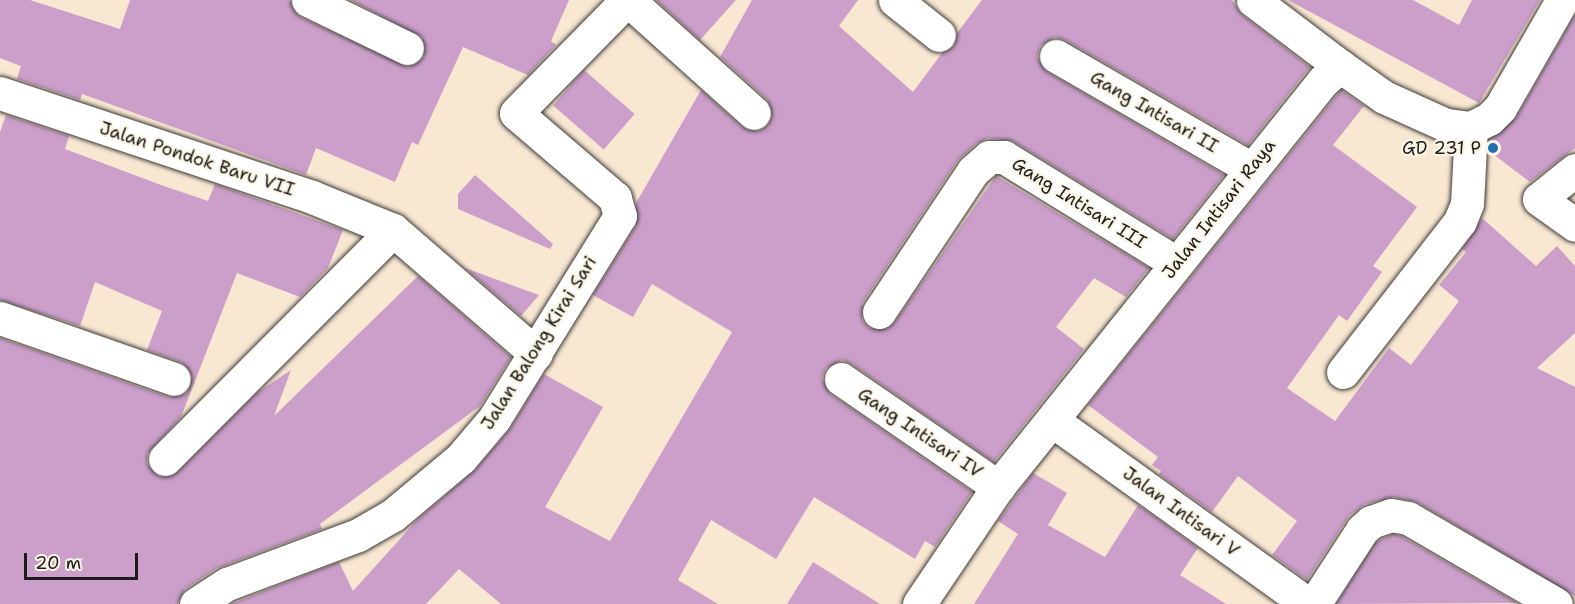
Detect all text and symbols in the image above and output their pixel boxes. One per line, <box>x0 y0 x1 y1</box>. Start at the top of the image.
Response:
street label: Gang Intisari II <box>1086 67 1222 157</box>
street label: Jalan Pondok Baru VII <box>97 117 297 201</box>
street label: Jalan Intisari Raya <box>1158 135 1280 283</box>
place label: GD 231 P <box>1402 137 1481 159</box>
marker: GD 231 P <box>1486 141 1500 155</box>
street label: Gang Intisari III <box>1008 153 1150 253</box>
street label: Jalan Balong Kirai Sari <box>477 252 601 434</box>
street label: Gang Intisari IV <box>853 383 987 483</box>
street label: Jalan Intisari V <box>1118 462 1244 562</box>
scale bar <box>27 541 141 579</box>
text: 20 m <box>35 551 81 575</box>

